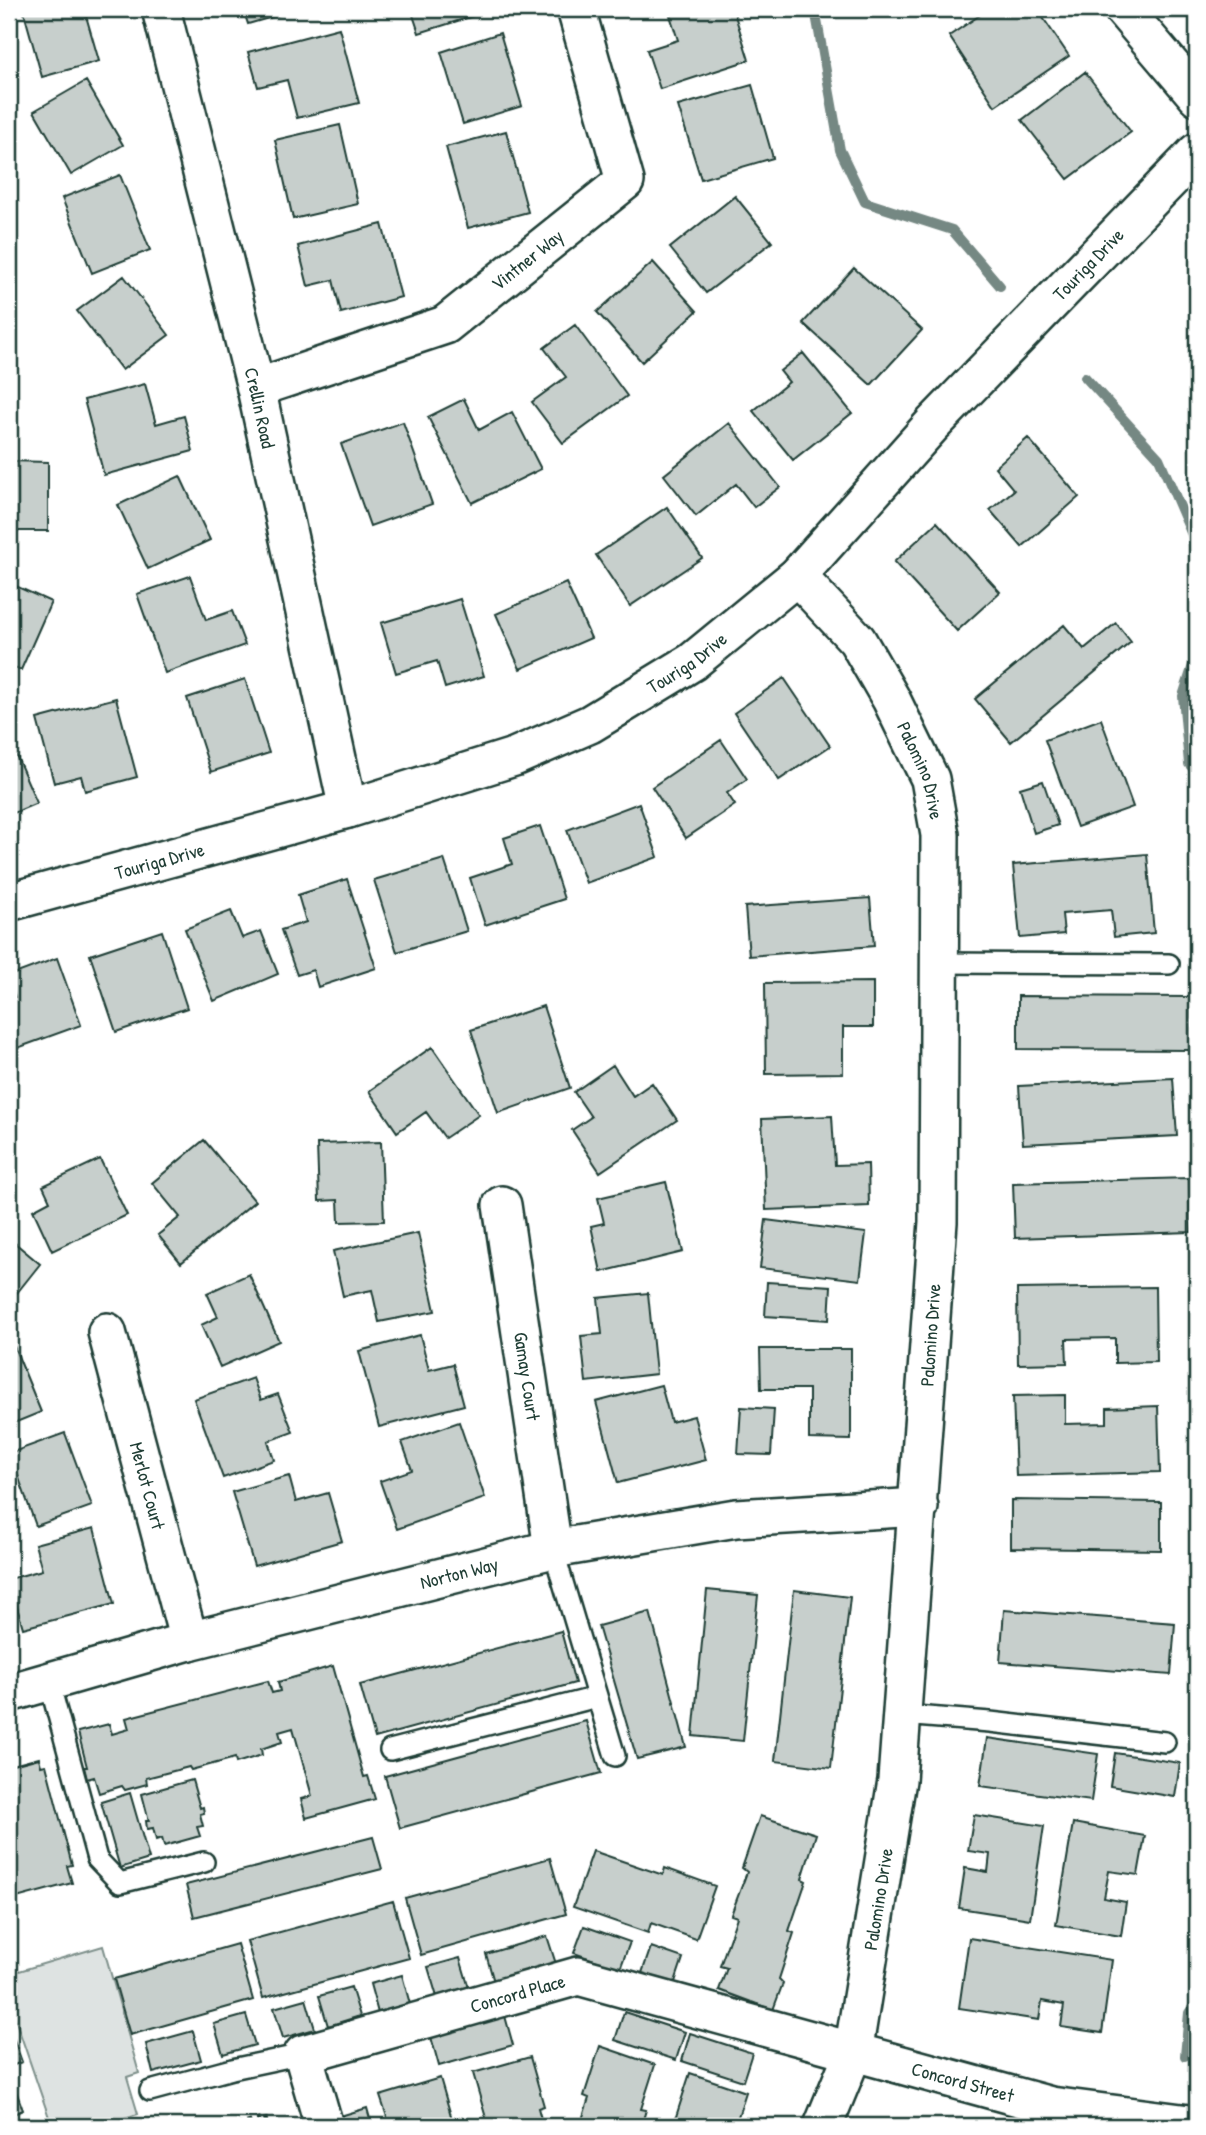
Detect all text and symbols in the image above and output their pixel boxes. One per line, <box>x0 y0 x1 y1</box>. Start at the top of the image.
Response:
street label: Touriga Drive <box>1047 222 1130 306</box>
street label: Vintner Way <box>485 223 568 296</box>
street label: Crellin Road <box>238 365 282 451</box>
street label: Touriga Drive <box>642 626 732 699</box>
street label: Palomino Drive <box>891 717 950 822</box>
street label: Touriga Drive <box>112 836 208 885</box>
street label: Palomino Drive <box>913 1282 947 1387</box>
street label: Gamay Court <box>508 1330 547 1422</box>
street label: Merlot Court <box>124 1439 172 1533</box>
street label: Norton Way <box>417 1550 501 1595</box>
street label: Palomino Drive <box>857 1846 899 1952</box>
street label: Concord Place <box>467 1967 568 2019</box>
street label: Concord Street <box>909 2055 1017 2108</box>

